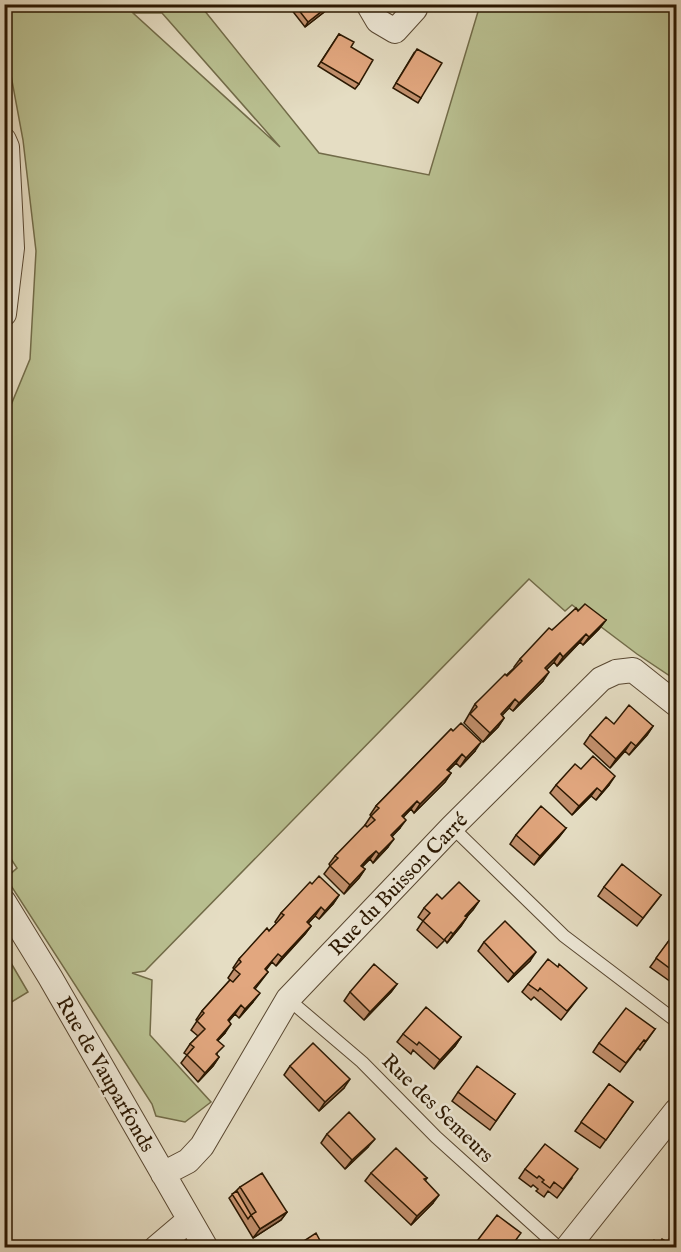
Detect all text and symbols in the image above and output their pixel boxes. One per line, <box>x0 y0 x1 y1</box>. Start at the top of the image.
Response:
street label: Rue du Buisson Carré <box>324 807 475 962</box>
street label: Rue de Vauparfonds <box>49 992 160 1157</box>
street label: Rue des Semeurs <box>375 1049 499 1169</box>

